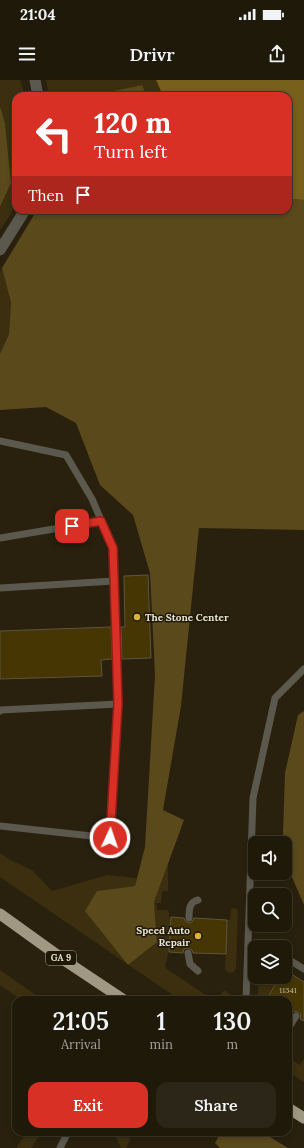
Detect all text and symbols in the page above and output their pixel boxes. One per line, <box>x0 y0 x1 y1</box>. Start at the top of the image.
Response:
text: 21:04 <box>20 5 56 24</box>
icon: menu <box>16 43 38 65</box>
text: Drivr <box>129 43 175 66</box>
icon: share <box>266 43 288 65</box>
text: 120 m <box>94 105 171 141</box>
icon: left <box>28 108 80 160</box>
text: Turn left <box>94 140 167 163</box>
icon: arrive <box>72 184 94 206</box>
text: Then <box>28 186 64 205</box>
pin <box>55 509 89 543</box>
icon: arrive <box>61 515 83 537</box>
place label: The Stone Center <box>145 611 229 624</box>
marker: The Stone Center <box>132 612 142 622</box>
position arrow <box>89 817 131 859</box>
map controls <box>248 836 292 984</box>
button: sound <box>248 836 292 880</box>
button: search <box>248 888 292 932</box>
place label: Speed Auto Repair <box>136 924 190 949</box>
marker: Speed Auto Repair <box>193 931 203 941</box>
button: layers <box>248 940 292 984</box>
road number: GA 9 <box>46 951 76 965</box>
house number: 11341 <box>279 985 297 995</box>
text: 21:05 <box>53 1006 109 1037</box>
text: 1 <box>156 1006 166 1037</box>
text: 130 <box>213 1006 251 1037</box>
text: Arrival <box>61 1036 101 1053</box>
text: min <box>150 1036 173 1053</box>
text: m <box>227 1036 238 1053</box>
button: Exit <box>28 1082 148 1128</box>
button: Share <box>156 1082 276 1128</box>

